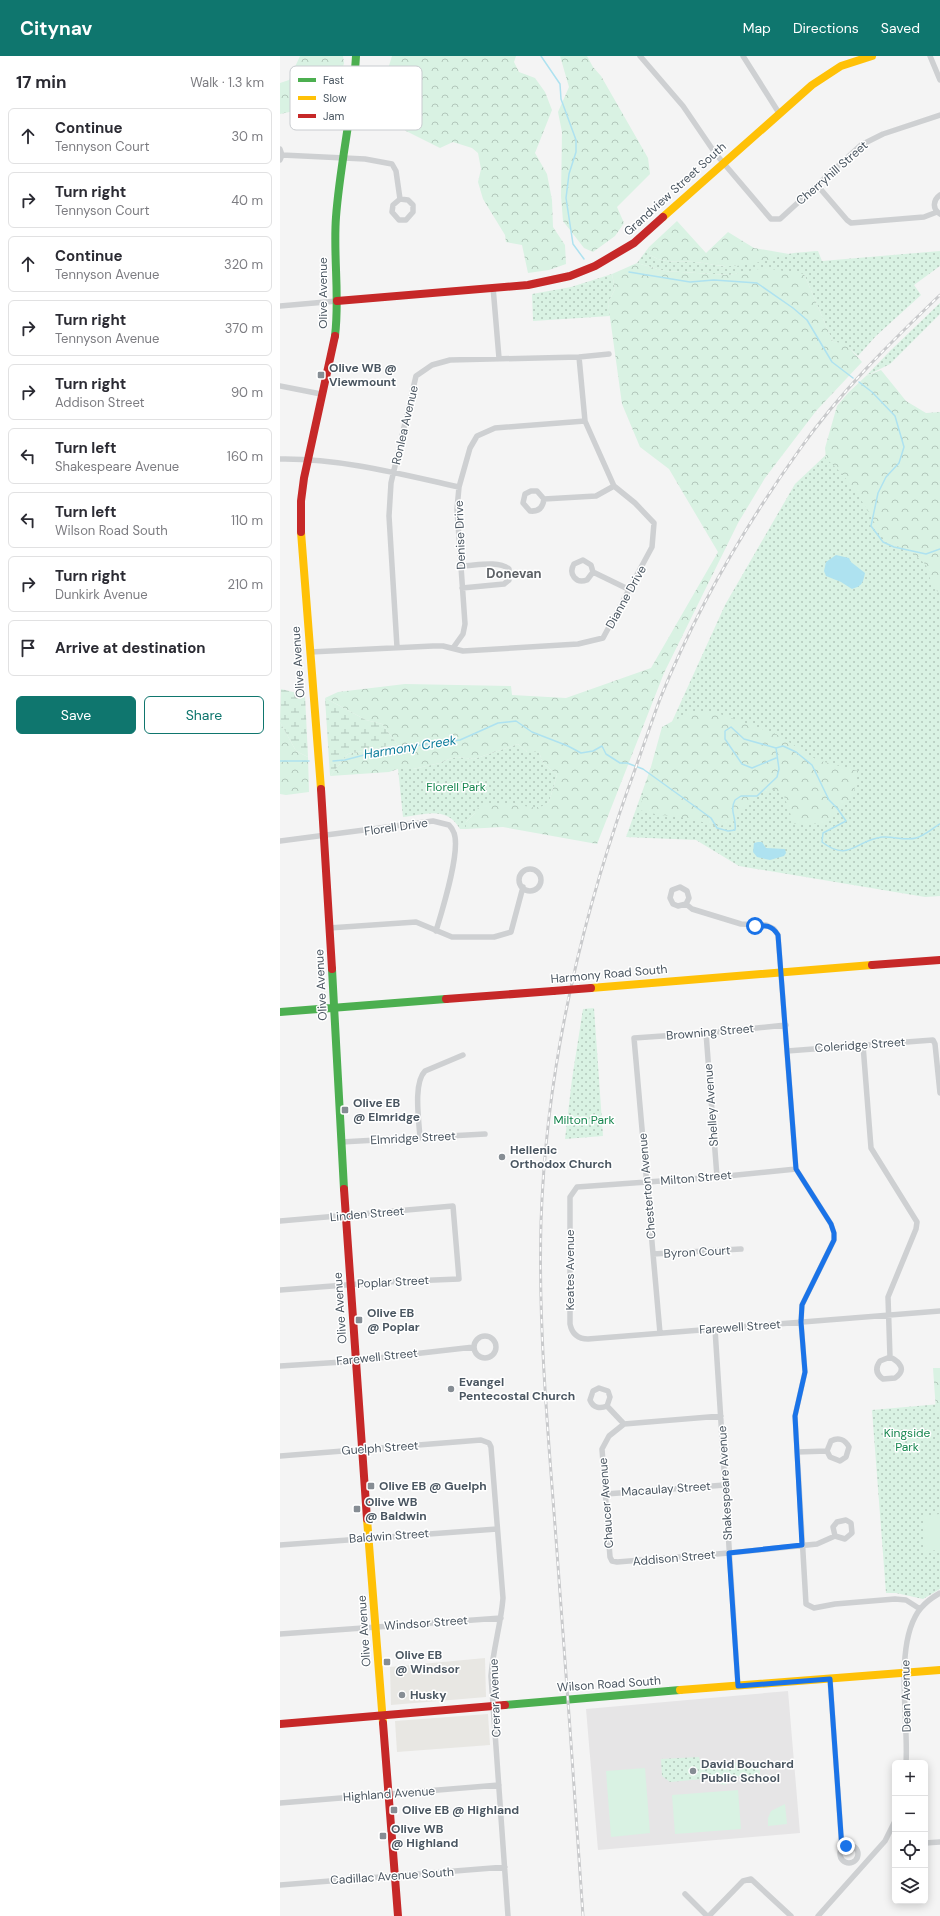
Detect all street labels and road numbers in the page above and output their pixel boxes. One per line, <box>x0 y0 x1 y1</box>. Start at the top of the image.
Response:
street label: Cherryhill Street <box>793 137 872 209</box>
street label: Grandview Street South <box>620 139 730 239</box>
street label: Olive Avenue <box>315 257 331 329</box>
street label: Ronlea Avenue <box>388 384 422 466</box>
street label: Denise Drive <box>451 500 469 570</box>
street label: Dianne Drive <box>602 562 650 631</box>
street label: Olive Avenue <box>288 626 308 698</box>
street label: Florell Drive <box>363 815 429 839</box>
street label: Olive Avenue <box>311 949 331 1021</box>
street label: Harmony Road South <box>550 961 668 987</box>
street label: Browning Street <box>665 1020 755 1044</box>
street label: Coleridge Street <box>814 1034 906 1056</box>
street label: Shelley Avenue <box>700 1063 722 1147</box>
street label: Elmridge Street <box>370 1128 456 1148</box>
street label: Chesterton Avenue <box>634 1132 660 1240</box>
street label: Milton Street <box>660 1167 733 1189</box>
street label: Linden Street <box>329 1203 405 1225</box>
street label: Keates Avenue <box>562 1229 578 1311</box>
street label: Byron Court <box>663 1242 731 1262</box>
street label: Olive Avenue <box>330 1272 350 1344</box>
street label: Poplar Street <box>357 1272 430 1292</box>
street label: Farewell Street <box>699 1316 782 1338</box>
street label: Farewell Street <box>336 1345 419 1369</box>
street label: Shakespeare Avenue <box>714 1425 736 1541</box>
street label: Guelph Street <box>341 1437 419 1459</box>
street label: Chaucer Avenue <box>595 1457 617 1549</box>
street label: Macaulay Street <box>621 1478 712 1500</box>
street label: Baldwin Street <box>348 1525 430 1547</box>
street label: Addison Street <box>632 1546 716 1570</box>
street label: Olive Avenue <box>354 1595 374 1667</box>
street label: Windsor Street <box>384 1612 469 1634</box>
street label: Crerar Avenue <box>486 1658 504 1738</box>
street label: Dean Avenue <box>897 1659 915 1732</box>
street label: Wilson Road South <box>557 1672 662 1696</box>
street label: Highland Avenue <box>342 1783 436 1805</box>
street label: Cadillac Avenue South <box>330 1864 455 1888</box>

